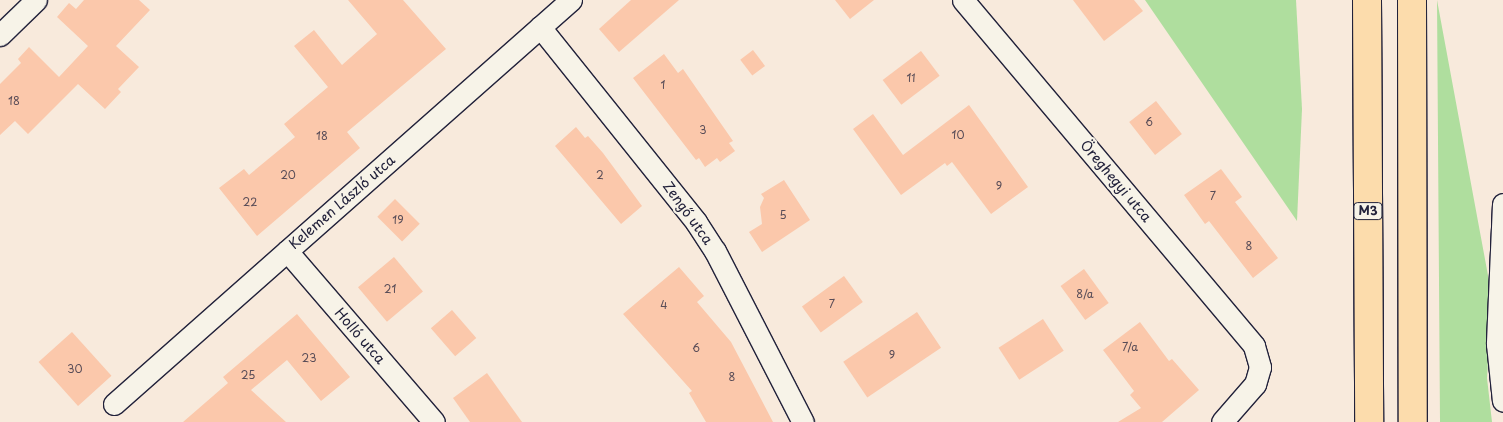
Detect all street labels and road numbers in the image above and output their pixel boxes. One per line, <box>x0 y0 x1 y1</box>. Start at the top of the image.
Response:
street label: Öreghegyi utca <box>1077 136 1155 226</box>
street label: Kelemen László utca <box>285 151 399 253</box>
street label: Zengő utca <box>659 178 717 248</box>
road number: M3 <box>1353 202 1383 220</box>
street label: Holló utca <box>331 305 389 367</box>

